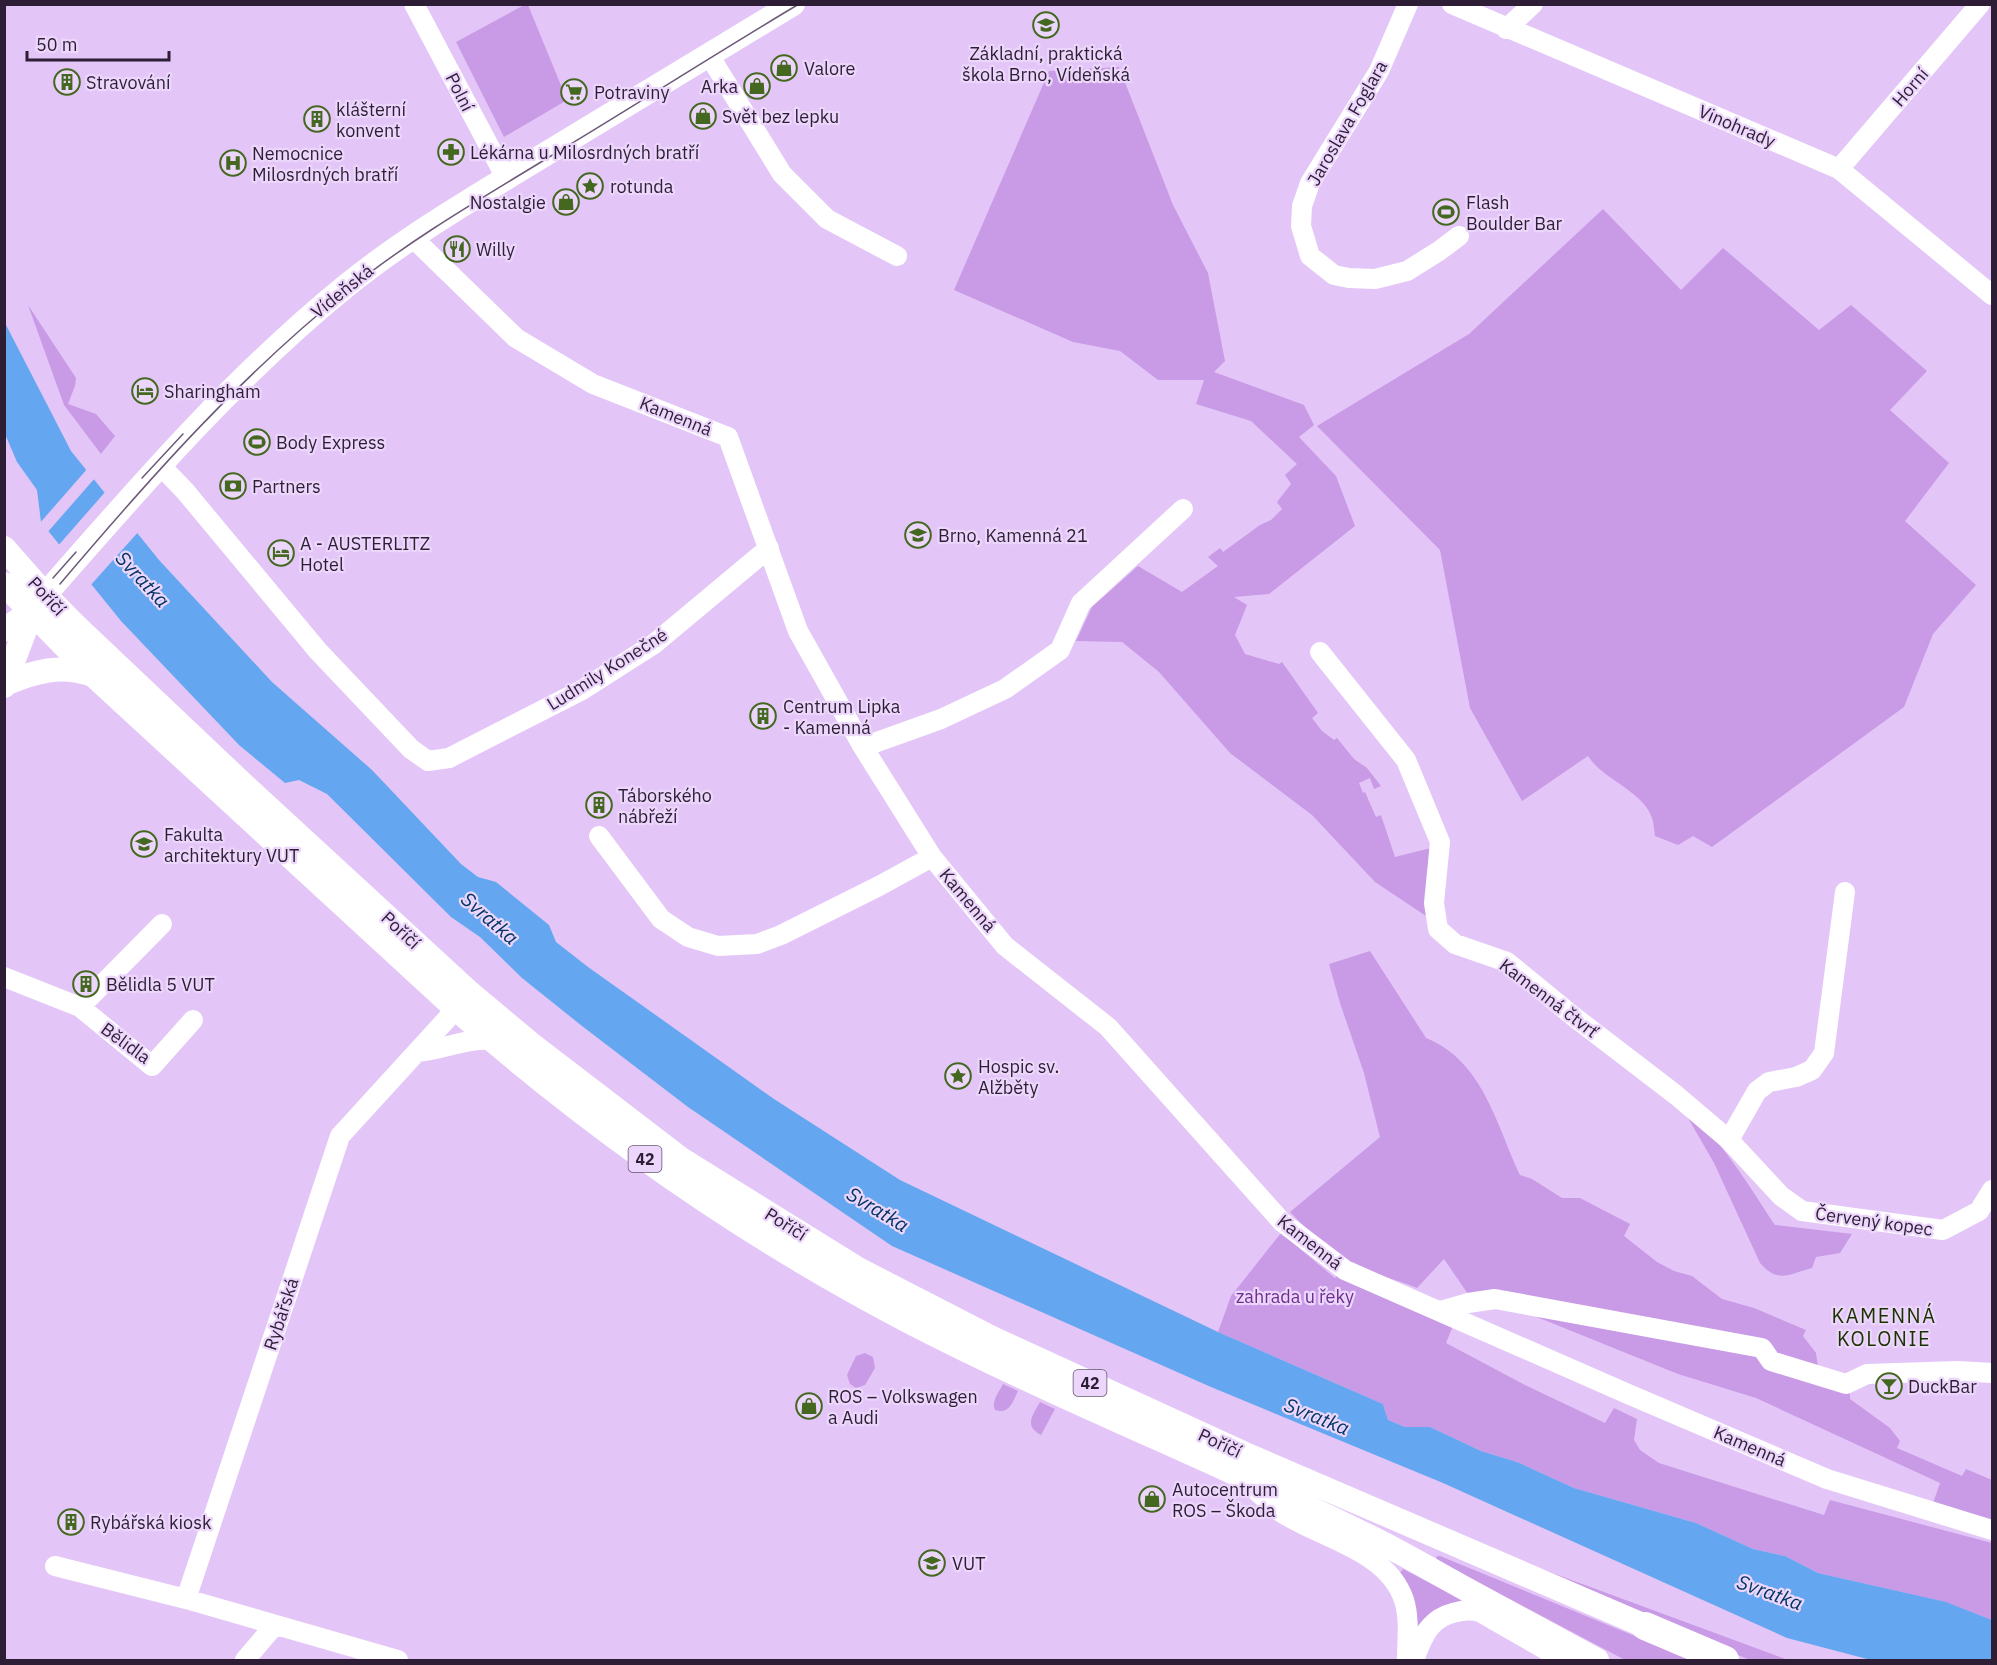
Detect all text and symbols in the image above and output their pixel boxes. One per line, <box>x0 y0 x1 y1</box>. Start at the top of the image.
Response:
school or university icon: Základní, praktická škola Brno, Vídeňská <box>1031 10 1061 40</box>
scale bar <box>27 24 170 62</box>
text: 50 m <box>36 33 78 56</box>
place label: Základní, praktická škola Brno, Vídeňská <box>962 42 1130 86</box>
shop icon: Valore <box>769 53 799 83</box>
street label: Jaroslava Foglara <box>1302 56 1392 190</box>
place label: Valore <box>804 57 856 80</box>
street label: Horní <box>1887 62 1933 111</box>
building icon: Stravování <box>52 67 82 97</box>
street label: Polní <box>441 69 480 116</box>
place label: Stravování <box>86 71 171 94</box>
shop icon: Arka <box>742 71 772 101</box>
place label: Arka <box>701 75 738 98</box>
supermarket icon: Potraviny <box>559 77 589 107</box>
place label: Potraviny <box>594 81 669 104</box>
place label: klášterní konvent <box>336 98 407 142</box>
street label: Vinohrady <box>1695 99 1779 153</box>
shop icon: Svět bez lepku <box>688 101 718 131</box>
building icon: klášterní konvent <box>302 104 332 134</box>
place label: Svět bez lepku <box>722 105 839 128</box>
pharmacy icon: Lékárna u Milosrdných bratří <box>436 137 466 167</box>
place label: Lékárna u Milosrdných bratří <box>470 141 700 164</box>
place label: Nemocnice Milosrdných bratří <box>252 142 399 186</box>
hospital icon: Nemocnice Milosrdných bratří <box>218 148 248 178</box>
place icon: rotunda <box>575 171 605 201</box>
place label: rotunda <box>610 175 674 198</box>
shop icon: Nostalgie <box>551 187 581 217</box>
place label: Nostalgie <box>470 191 546 214</box>
place label: Flash Boulder Bar <box>1466 191 1562 235</box>
sports icon: Flash Boulder Bar <box>1431 197 1461 227</box>
restaurant icon: Willy <box>442 234 472 264</box>
place label: Willy <box>476 238 515 261</box>
street label: Vídeňská <box>306 259 378 323</box>
hotel icon: Sharingham <box>130 376 160 406</box>
place label: Sharingham <box>164 380 261 403</box>
street label: Kamenná <box>636 391 716 441</box>
sports icon: Body Express <box>242 427 272 457</box>
place label: Body Express <box>276 431 385 454</box>
bank icon: Partners <box>218 471 248 501</box>
place label: Partners <box>252 475 321 498</box>
school or university icon: Brno, Kamenná 21 <box>903 520 933 550</box>
place label: Brno, Kamenná 21 <box>938 524 1088 547</box>
place label: A - AUSTERLITZ Hotel <box>300 532 430 576</box>
hotel icon: A - AUSTERLITZ Hotel <box>266 538 296 568</box>
water label: Svratka <box>110 545 176 613</box>
street label: Poříčí <box>23 572 71 621</box>
street label: Ludmily Konečné <box>542 623 672 715</box>
place label: Centrum Lipka - Kamenná <box>783 695 901 739</box>
building icon: Centrum Lipka - Kamenná <box>748 701 778 731</box>
place label: Táborského nábřeží <box>618 784 712 828</box>
building icon: Táborského nábřeží <box>584 790 614 820</box>
place label: Fakulta architektury VUT <box>164 823 299 867</box>
school or university icon: Fakulta architektury VUT <box>129 829 159 859</box>
street label: Kamenná <box>935 863 1002 937</box>
water label: Svratka <box>455 886 525 950</box>
street label: Poříčí <box>377 906 426 954</box>
street label: Kamenná čtvrť <box>1495 953 1604 1043</box>
building icon: Bělidla 5 VUT <box>71 969 101 999</box>
place label: Bělidla 5 VUT <box>106 973 215 996</box>
street label: Bělidla <box>97 1017 156 1069</box>
place label: Hospic sv. Alžběty <box>978 1055 1059 1099</box>
place icon: Hospic sv. Alžběty <box>943 1061 973 1091</box>
road number: 42 <box>628 1146 662 1172</box>
water label: Svratka <box>842 1180 914 1238</box>
street label: Červený kopec <box>1814 1200 1934 1241</box>
street label: Poříčí <box>761 1202 812 1246</box>
street label: Kamenná <box>1273 1209 1347 1275</box>
street label: Rybářská <box>258 1274 304 1353</box>
park label: zahrada u řeky <box>1236 1285 1354 1308</box>
district label: KAMENNÁ KOLONIE <box>1832 1302 1937 1352</box>
road number: 42 <box>1074 1370 1106 1396</box>
bar icon: DuckBar <box>1874 1371 1904 1401</box>
place label: DuckBar <box>1908 1375 1977 1398</box>
place label: ROS – Volkswagen a Audi <box>828 1385 978 1429</box>
shop icon: ROS – Volkswagen a Audi <box>794 1391 824 1421</box>
water label: Svratka <box>1280 1391 1354 1441</box>
street label: Kamenná <box>1710 1420 1790 1472</box>
street label: Poříčí <box>1195 1423 1246 1463</box>
place label: Autocentrum ROS – Škoda <box>1172 1478 1278 1522</box>
shop icon: Autocentrum ROS – Škoda <box>1137 1484 1167 1514</box>
building icon: Rybářská kiosk <box>56 1507 86 1537</box>
place label: Rybářská kiosk <box>90 1511 212 1534</box>
school or university icon: VUT <box>917 1548 947 1578</box>
place label: VUT <box>952 1552 985 1575</box>
water label: Svratka <box>1733 1568 1807 1616</box>

